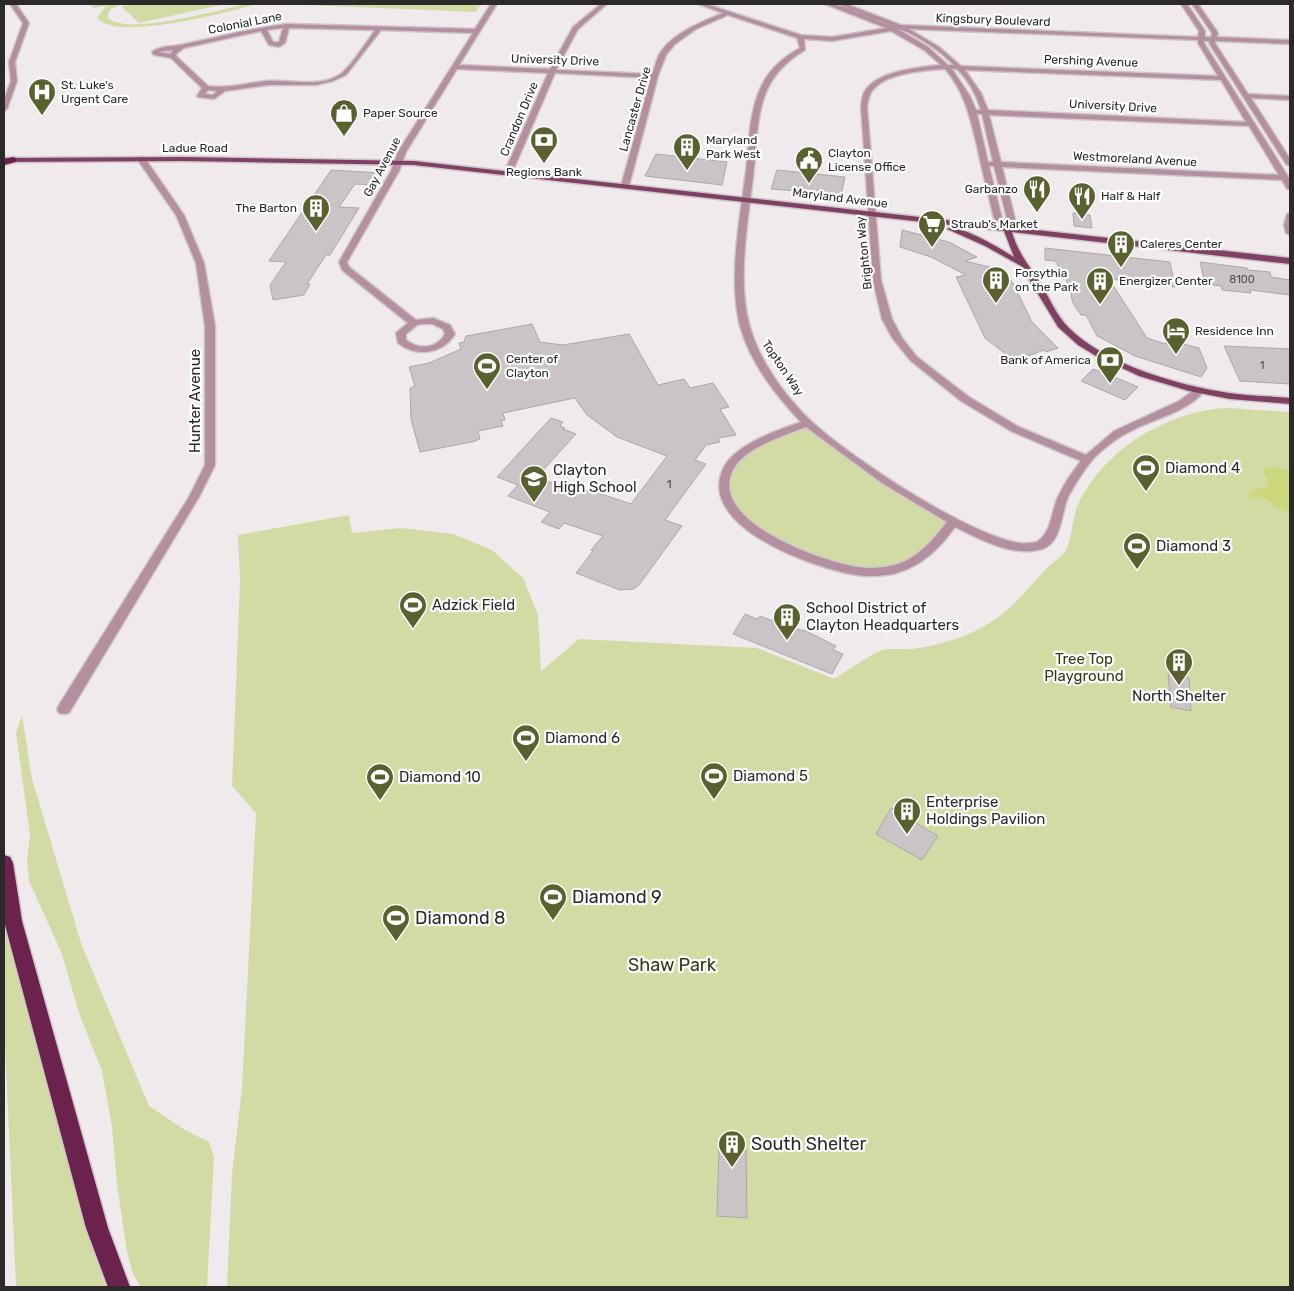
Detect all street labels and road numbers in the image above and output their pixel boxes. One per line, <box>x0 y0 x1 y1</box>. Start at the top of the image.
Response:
street label: Colonial Lane <box>207 9 283 37</box>
street label: Kingsbury Boulevard <box>935 11 1051 29</box>
street label: University Drive <box>511 51 600 69</box>
street label: Pershing Avenue <box>1044 52 1139 70</box>
street label: Lancaster Drive <box>616 65 654 153</box>
street label: Crandon Drive <box>497 79 541 158</box>
street label: University Drive <box>1069 97 1158 115</box>
street label: Gay Avenue <box>360 135 404 199</box>
street label: Ladue Road <box>162 141 228 155</box>
street label: Westmoreland Avenue <box>1073 149 1198 169</box>
street label: Maryland Avenue <box>792 185 889 211</box>
street label: Brighton Way <box>853 215 875 290</box>
street label: Topton Way <box>759 338 807 399</box>
street label: Hunter Avenue <box>186 349 204 453</box>

